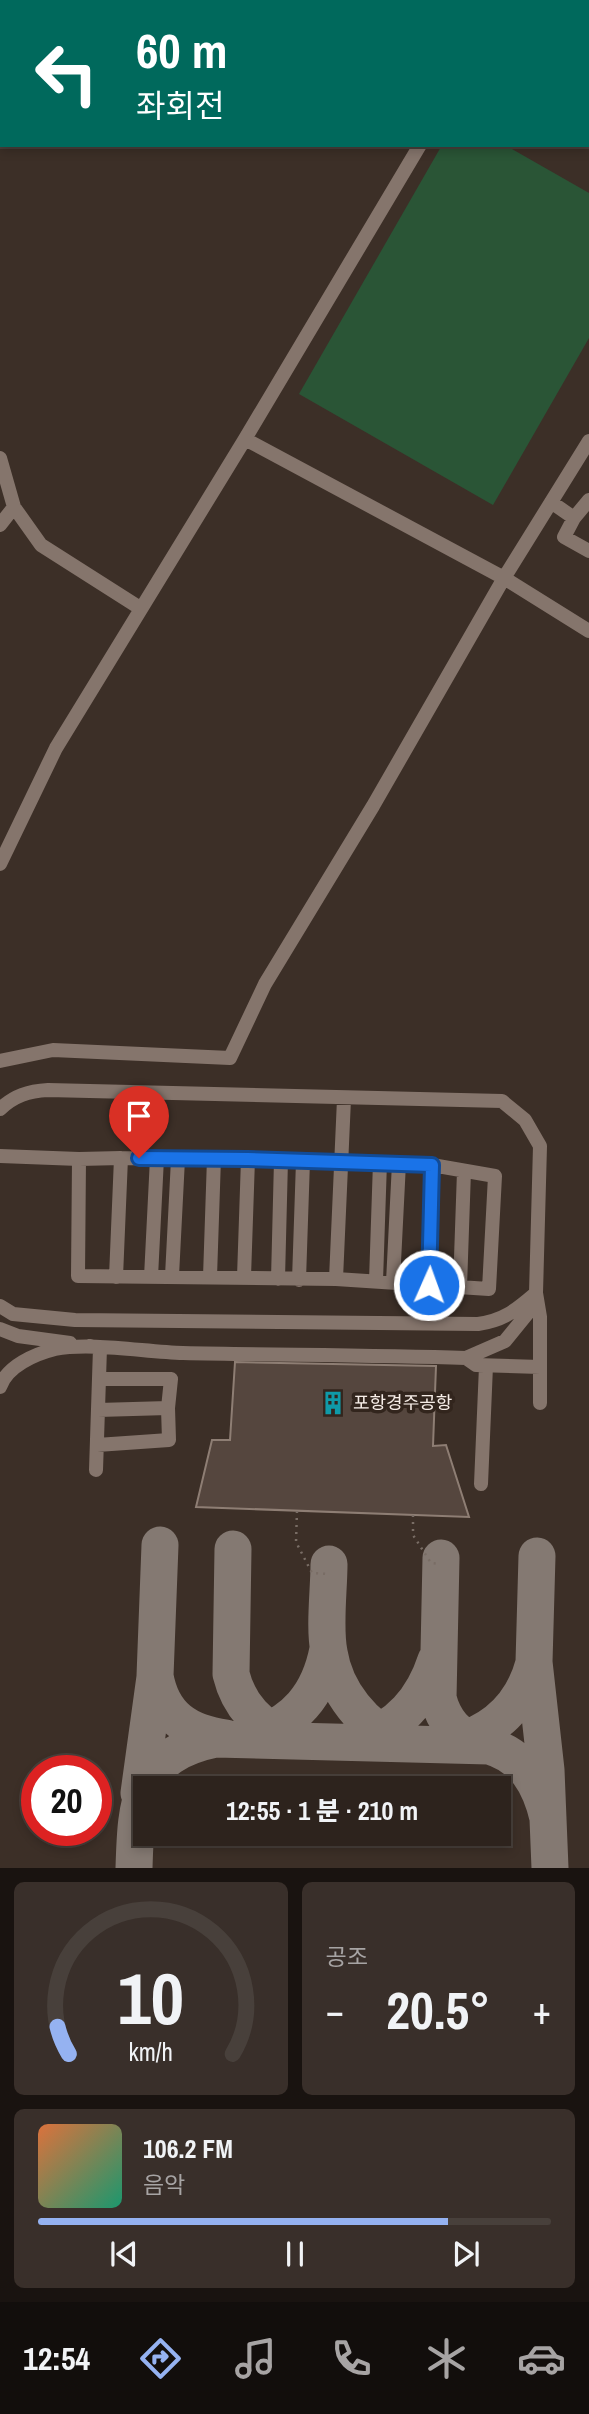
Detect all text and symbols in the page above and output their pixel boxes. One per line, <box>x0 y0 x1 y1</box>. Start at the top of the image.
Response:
text: 60 m <box>136 17 228 83</box>
icon: left <box>21 28 112 119</box>
text: 좌회전 <box>136 84 224 127</box>
pin <box>109 1086 169 1158</box>
icon: arrive <box>120 1097 158 1135</box>
position arrow <box>392 1248 466 1322</box>
building icon: 포항경주공항 <box>319 1389 347 1417</box>
place label: 포항경주공항 <box>353 1390 452 1415</box>
speed limit sign: 20 <box>21 1755 112 1846</box>
text: 12:55 · 1 분 · 210 m <box>226 1793 418 1828</box>
text: 공조 <box>326 1941 368 1972</box>
text: 10 <box>118 1950 184 2048</box>
text: 20.5° <box>386 1975 490 2045</box>
text: − <box>326 1985 344 2036</box>
text: + <box>533 1985 551 2036</box>
text: km/h <box>129 2035 173 2069</box>
text: 106.2 FM <box>143 2131 233 2166</box>
text: 음악 <box>143 2169 185 2200</box>
icon: previous <box>105 2235 143 2273</box>
icon: pause <box>276 2235 314 2273</box>
icon: next <box>447 2235 485 2273</box>
icon: directions <box>136 2334 185 2383</box>
icon: music <box>231 2334 280 2383</box>
icon: phone <box>327 2334 376 2383</box>
icon: climate <box>422 2334 471 2383</box>
icon: car <box>517 2334 566 2383</box>
text: 12:54 <box>23 2337 90 2380</box>

